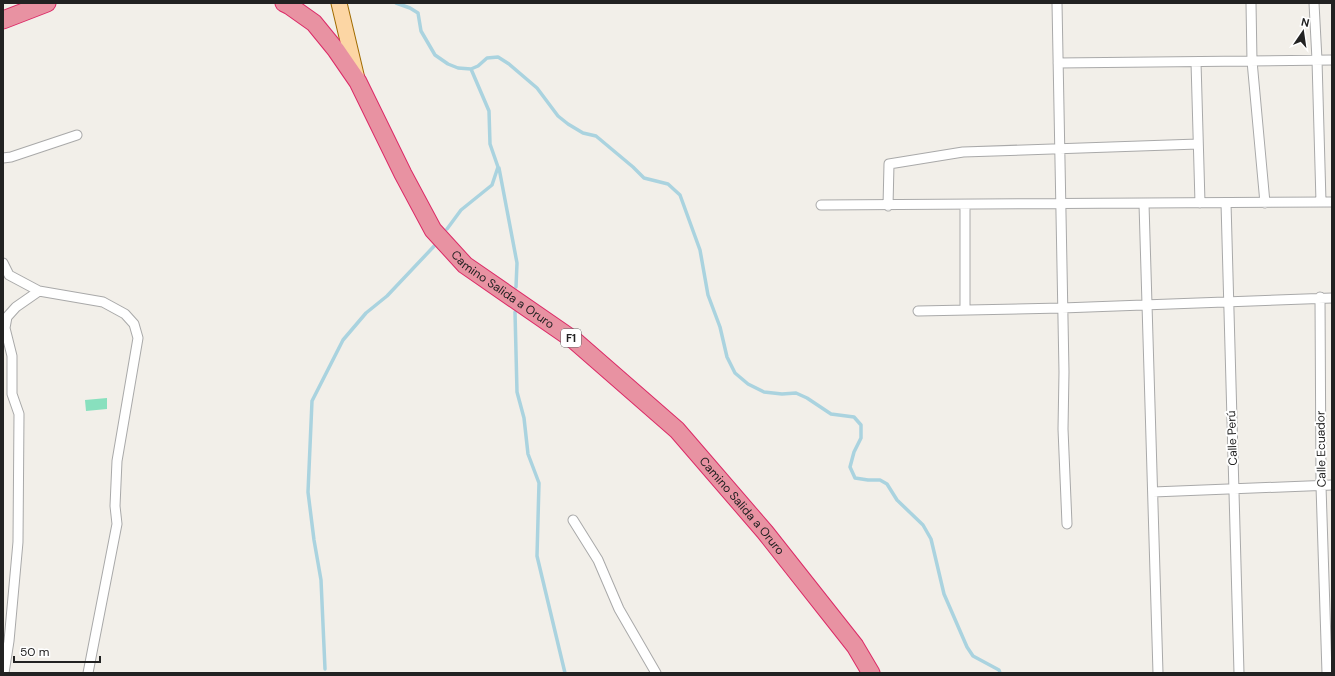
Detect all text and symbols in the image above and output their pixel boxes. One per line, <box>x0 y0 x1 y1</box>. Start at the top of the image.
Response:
north arrow <box>1283 12 1323 52</box>
text: N <box>1300 15 1311 30</box>
street label: Camino Salida a Oruro <box>448 247 557 332</box>
road number: F1 <box>561 329 581 347</box>
street label: Calle Perú <box>1223 410 1241 466</box>
street label: Calle Ecuador <box>1312 410 1330 487</box>
street label: Camino Salida a Oruro <box>696 453 788 558</box>
scale bar <box>14 638 100 664</box>
text: 50 m <box>20 644 49 660</box>

